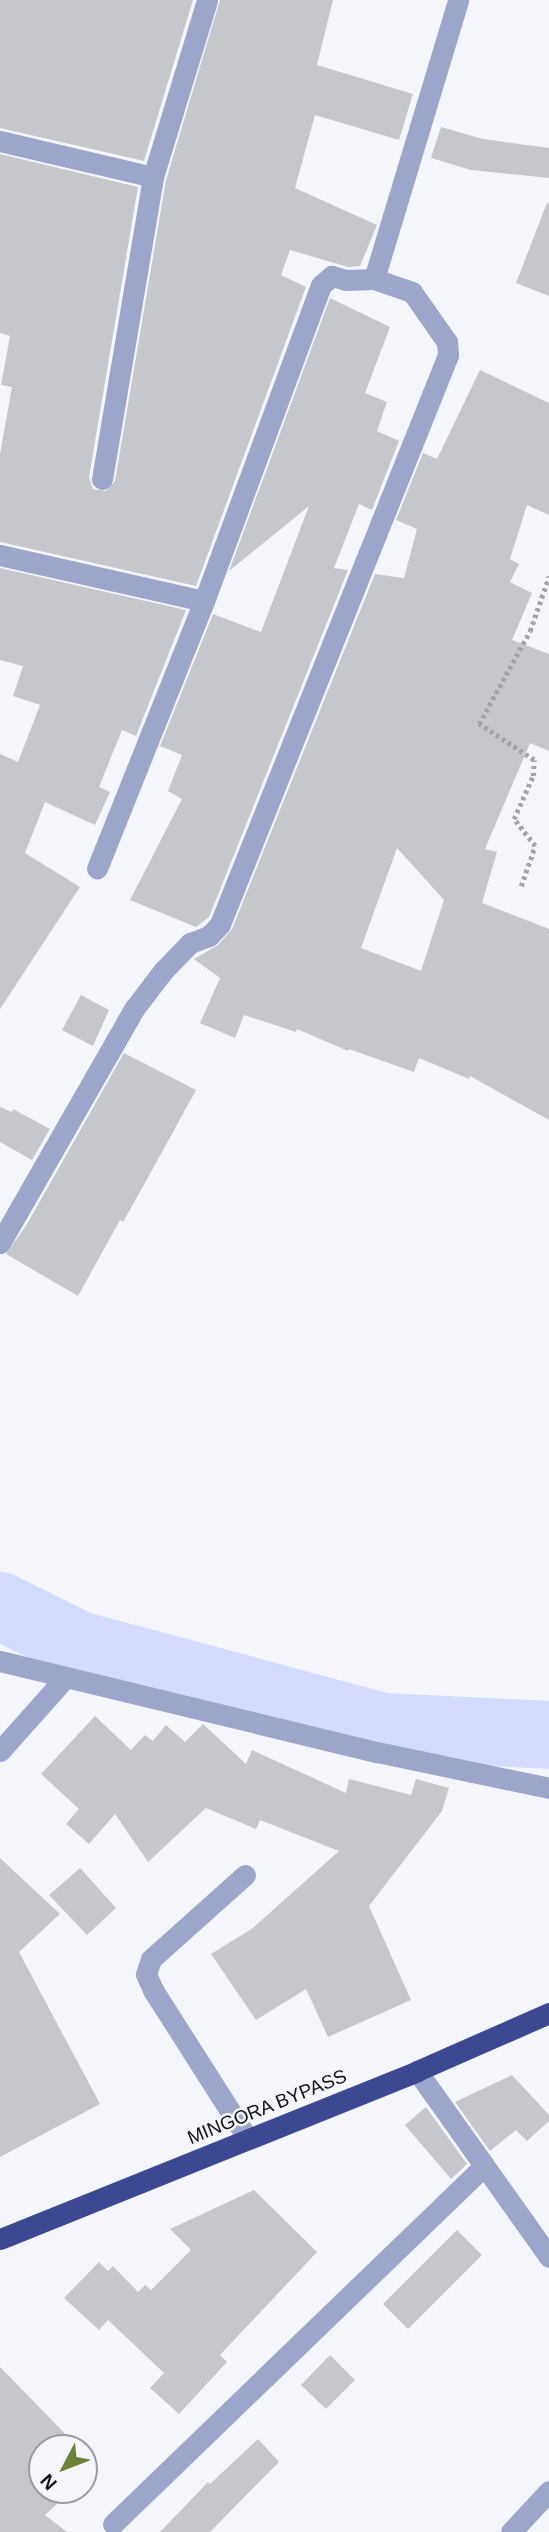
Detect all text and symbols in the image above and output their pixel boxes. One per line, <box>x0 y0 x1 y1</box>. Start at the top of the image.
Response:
street label: MINGORA BYPASS <box>184 2064 350 2150</box>
north arrow <box>28 2434 98 2504</box>
text: N <box>36 2470 61 2494</box>

